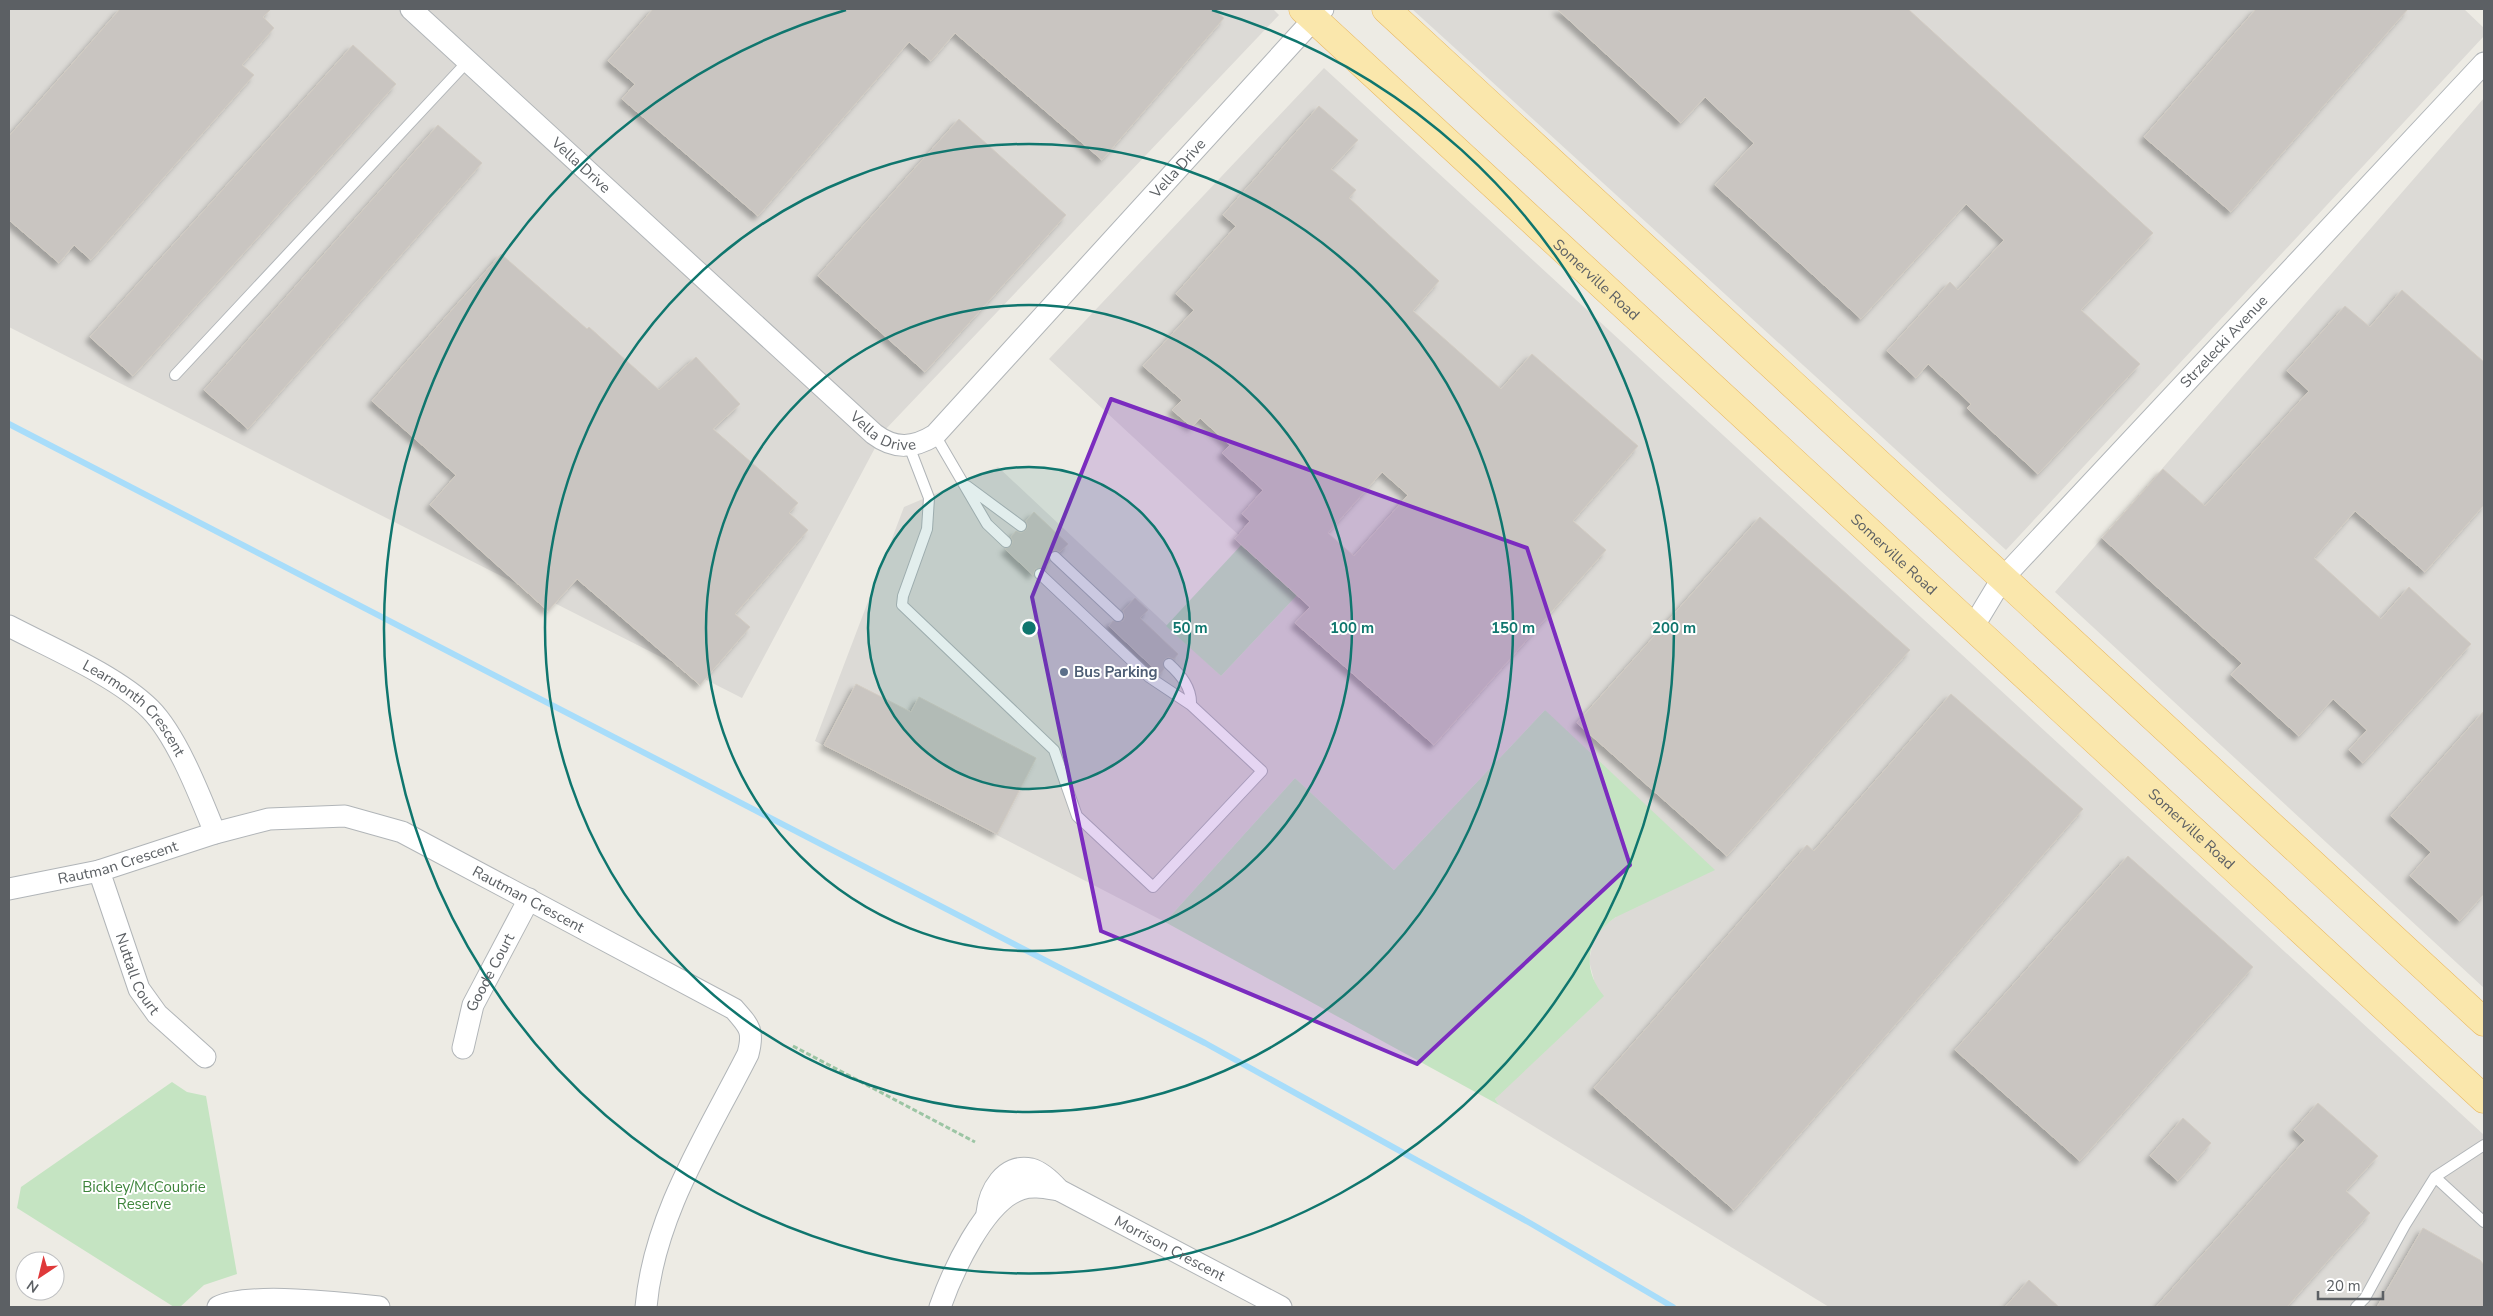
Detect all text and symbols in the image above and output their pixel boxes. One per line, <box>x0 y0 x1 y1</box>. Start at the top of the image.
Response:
street label: Vella Drive <box>546 132 615 198</box>
street label: Vella Drive <box>1145 134 1210 203</box>
street label: Somerville Road <box>1549 235 1644 325</box>
street label: Strzelecki Avenue <box>2176 291 2272 392</box>
street label: Vella Drive <box>845 406 917 455</box>
street label: Somerville Road <box>1846 509 1941 599</box>
text: 50 m <box>1172 618 1208 638</box>
text: 100 m <box>1330 618 1374 638</box>
text: 150 m <box>1491 618 1535 638</box>
text: 200 m <box>1652 618 1696 638</box>
centre of rings <box>1020 619 1038 637</box>
street label: Learmonth Crescent <box>79 655 190 760</box>
place label: Bus Parking <box>1074 662 1158 682</box>
marker: Bus Parking <box>1058 666 1070 678</box>
street label: Somerville Road <box>2144 784 2239 874</box>
street label: Rautman Crescent <box>56 836 181 889</box>
street label: Rautman Crescent <box>469 861 588 938</box>
street label: Goode Court <box>462 929 519 1013</box>
street label: Nuttall Court <box>111 930 165 1019</box>
park label: Bickley/McCoubrie Reserve <box>82 1177 206 1214</box>
street label: Morrison Crescent <box>1111 1211 1229 1286</box>
north arrow <box>15 1251 65 1301</box>
scale bar <box>2318 1268 2383 1300</box>
text: N <box>23 1275 43 1297</box>
text: 20 m <box>2326 1276 2361 1296</box>

